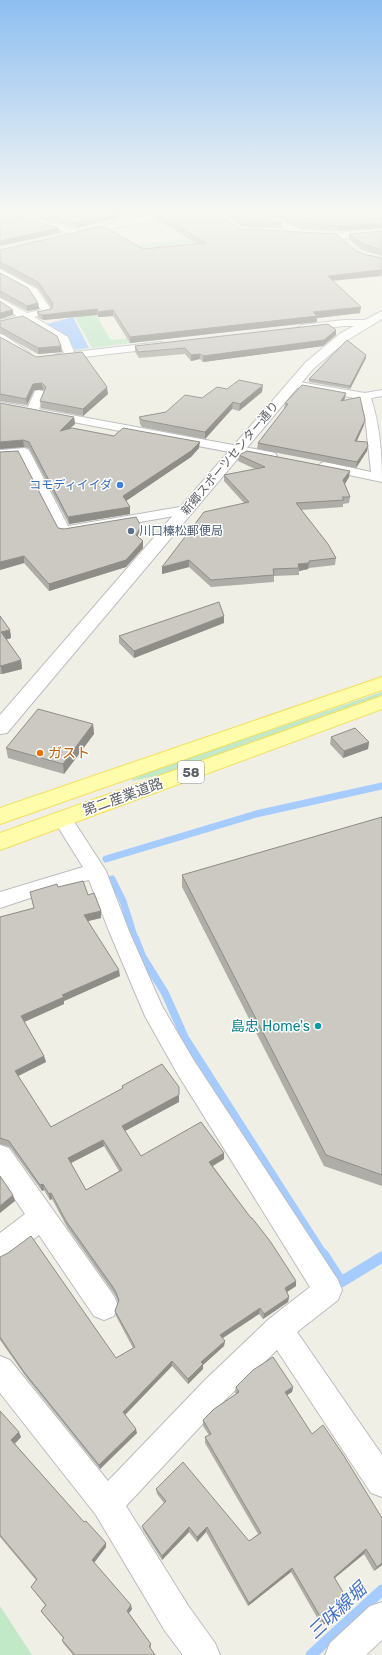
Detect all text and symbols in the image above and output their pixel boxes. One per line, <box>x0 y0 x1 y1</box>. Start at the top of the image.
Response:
street label: 新郷スポーツセンター通り <box>178 398 282 518</box>
place label: コモディイイダ <box>29 478 112 492</box>
marker: コモディイイダ <box>115 480 125 490</box>
place label: 川口榛松郵便局 <box>139 524 223 538</box>
marker: 川口榛松郵便局 <box>126 526 136 536</box>
place label: ガスト <box>48 745 90 762</box>
marker: ガスト <box>35 748 45 758</box>
road number: 58 <box>178 761 204 783</box>
street label: 第二産業道路 <box>81 775 165 819</box>
place label: 島忠 Home's <box>231 1018 310 1035</box>
marker: 島忠 Home's <box>313 1021 323 1031</box>
water label: 三味線堀 <box>303 1576 373 1644</box>

